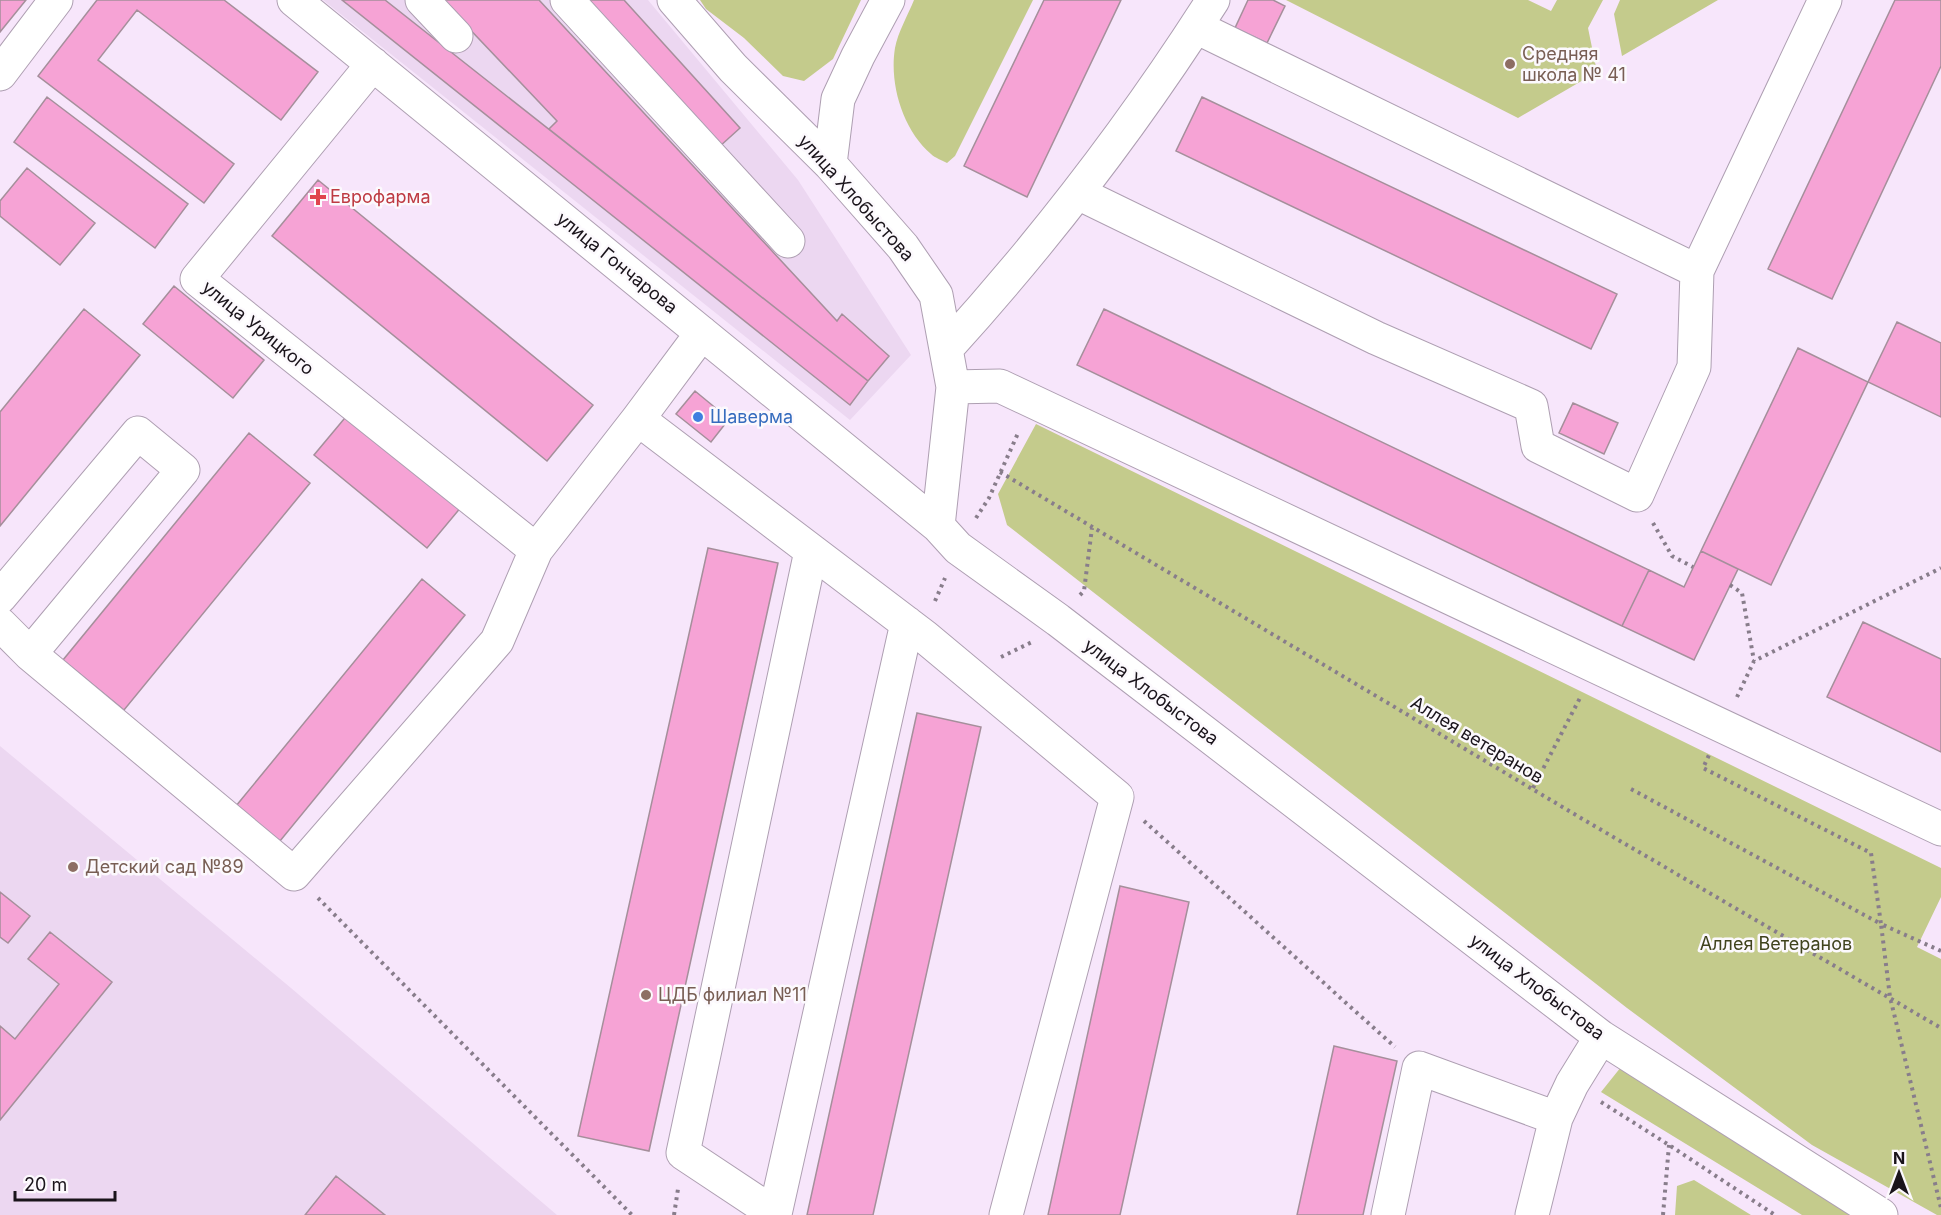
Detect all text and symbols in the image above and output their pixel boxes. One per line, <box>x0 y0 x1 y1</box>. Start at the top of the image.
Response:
place label: Средняя школа № 41 <box>1522 43 1626 85</box>
marker: Средняя школа № 41 <box>1503 57 1517 71</box>
street label: улица Хлобыстова <box>794 130 919 265</box>
place label: Еврофарма <box>330 186 431 207</box>
marker: Еврофарма <box>311 190 325 204</box>
street label: улица Гончарова <box>553 207 682 318</box>
street label: улица Урицкого <box>198 276 318 379</box>
place label: Шаверма <box>710 406 793 427</box>
marker: Шаверма <box>691 410 705 424</box>
street label: улица Хлобыстова <box>1080 634 1223 749</box>
street label: Аллея ветеранов <box>1407 692 1547 787</box>
place label: Детский сад №89 <box>85 856 244 877</box>
marker: Детский сад №89 <box>66 860 80 874</box>
street label: улица Хлобыстова <box>1466 929 1609 1044</box>
park label: Аллея Ветеранов <box>1700 933 1852 954</box>
place label: ЦДБ филиал №11 <box>658 984 807 1005</box>
marker: ЦДБ филиал №11 <box>639 988 653 1002</box>
north arrow <box>1869 1143 1929 1203</box>
text: N <box>1893 1148 1905 1168</box>
scale bar <box>15 1164 116 1202</box>
text: 20 m <box>24 1174 67 1195</box>

